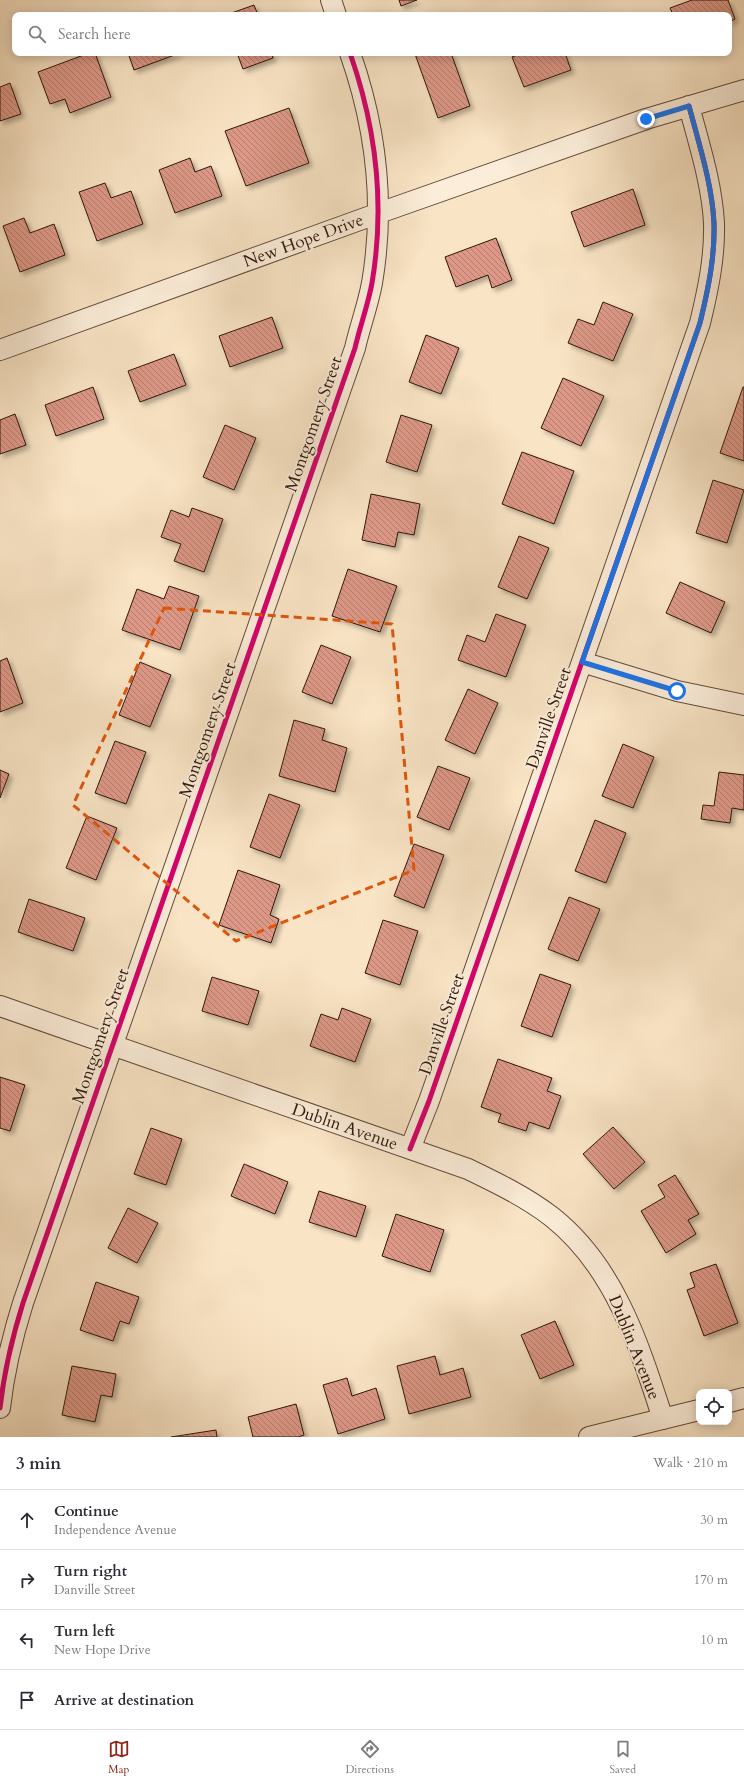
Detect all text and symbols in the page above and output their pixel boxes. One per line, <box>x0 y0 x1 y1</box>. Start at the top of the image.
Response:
search box <box>12 12 732 56</box>
icon: search <box>26 23 48 45</box>
text: Search here <box>58 24 131 44</box>
route end <box>637 110 655 128</box>
street label: New Hope Drive <box>240 208 366 273</box>
street label: Montgomery Street <box>280 353 348 495</box>
street label: Montgomery Street <box>174 659 242 801</box>
street label: Danville Street <box>520 664 577 772</box>
route start <box>668 682 686 700</box>
street label: Montgomery Street <box>67 965 135 1107</box>
street label: Danville Street <box>413 970 470 1078</box>
street label: Dublin Avenue <box>289 1098 401 1155</box>
street label: Dublin Avenue <box>603 1292 666 1403</box>
map controls <box>696 1389 732 1425</box>
button: locate <box>696 1389 732 1425</box>
text: 3 min <box>16 1452 61 1475</box>
text: Walk · 210 m <box>653 1454 728 1472</box>
text: Continue <box>54 1501 119 1521</box>
icon: ahead <box>16 1509 38 1531</box>
text: 30 m <box>700 1511 728 1529</box>
text: Independence Avenue <box>54 1521 177 1539</box>
text: Turn right <box>54 1561 127 1581</box>
icon: right <box>16 1569 38 1591</box>
text: 170 m <box>694 1571 728 1589</box>
text: Danville Street <box>54 1581 135 1599</box>
text: Turn left <box>54 1621 115 1641</box>
icon: left <box>16 1629 38 1651</box>
text: 10 m <box>700 1631 728 1649</box>
text: New Hope Drive <box>54 1641 151 1659</box>
icon: arrive <box>16 1689 38 1711</box>
text: Arrive at destination <box>54 1690 194 1710</box>
tab: Map <box>108 1738 130 1777</box>
tab: Directions <box>345 1738 394 1777</box>
tab: Saved <box>610 1738 636 1777</box>

